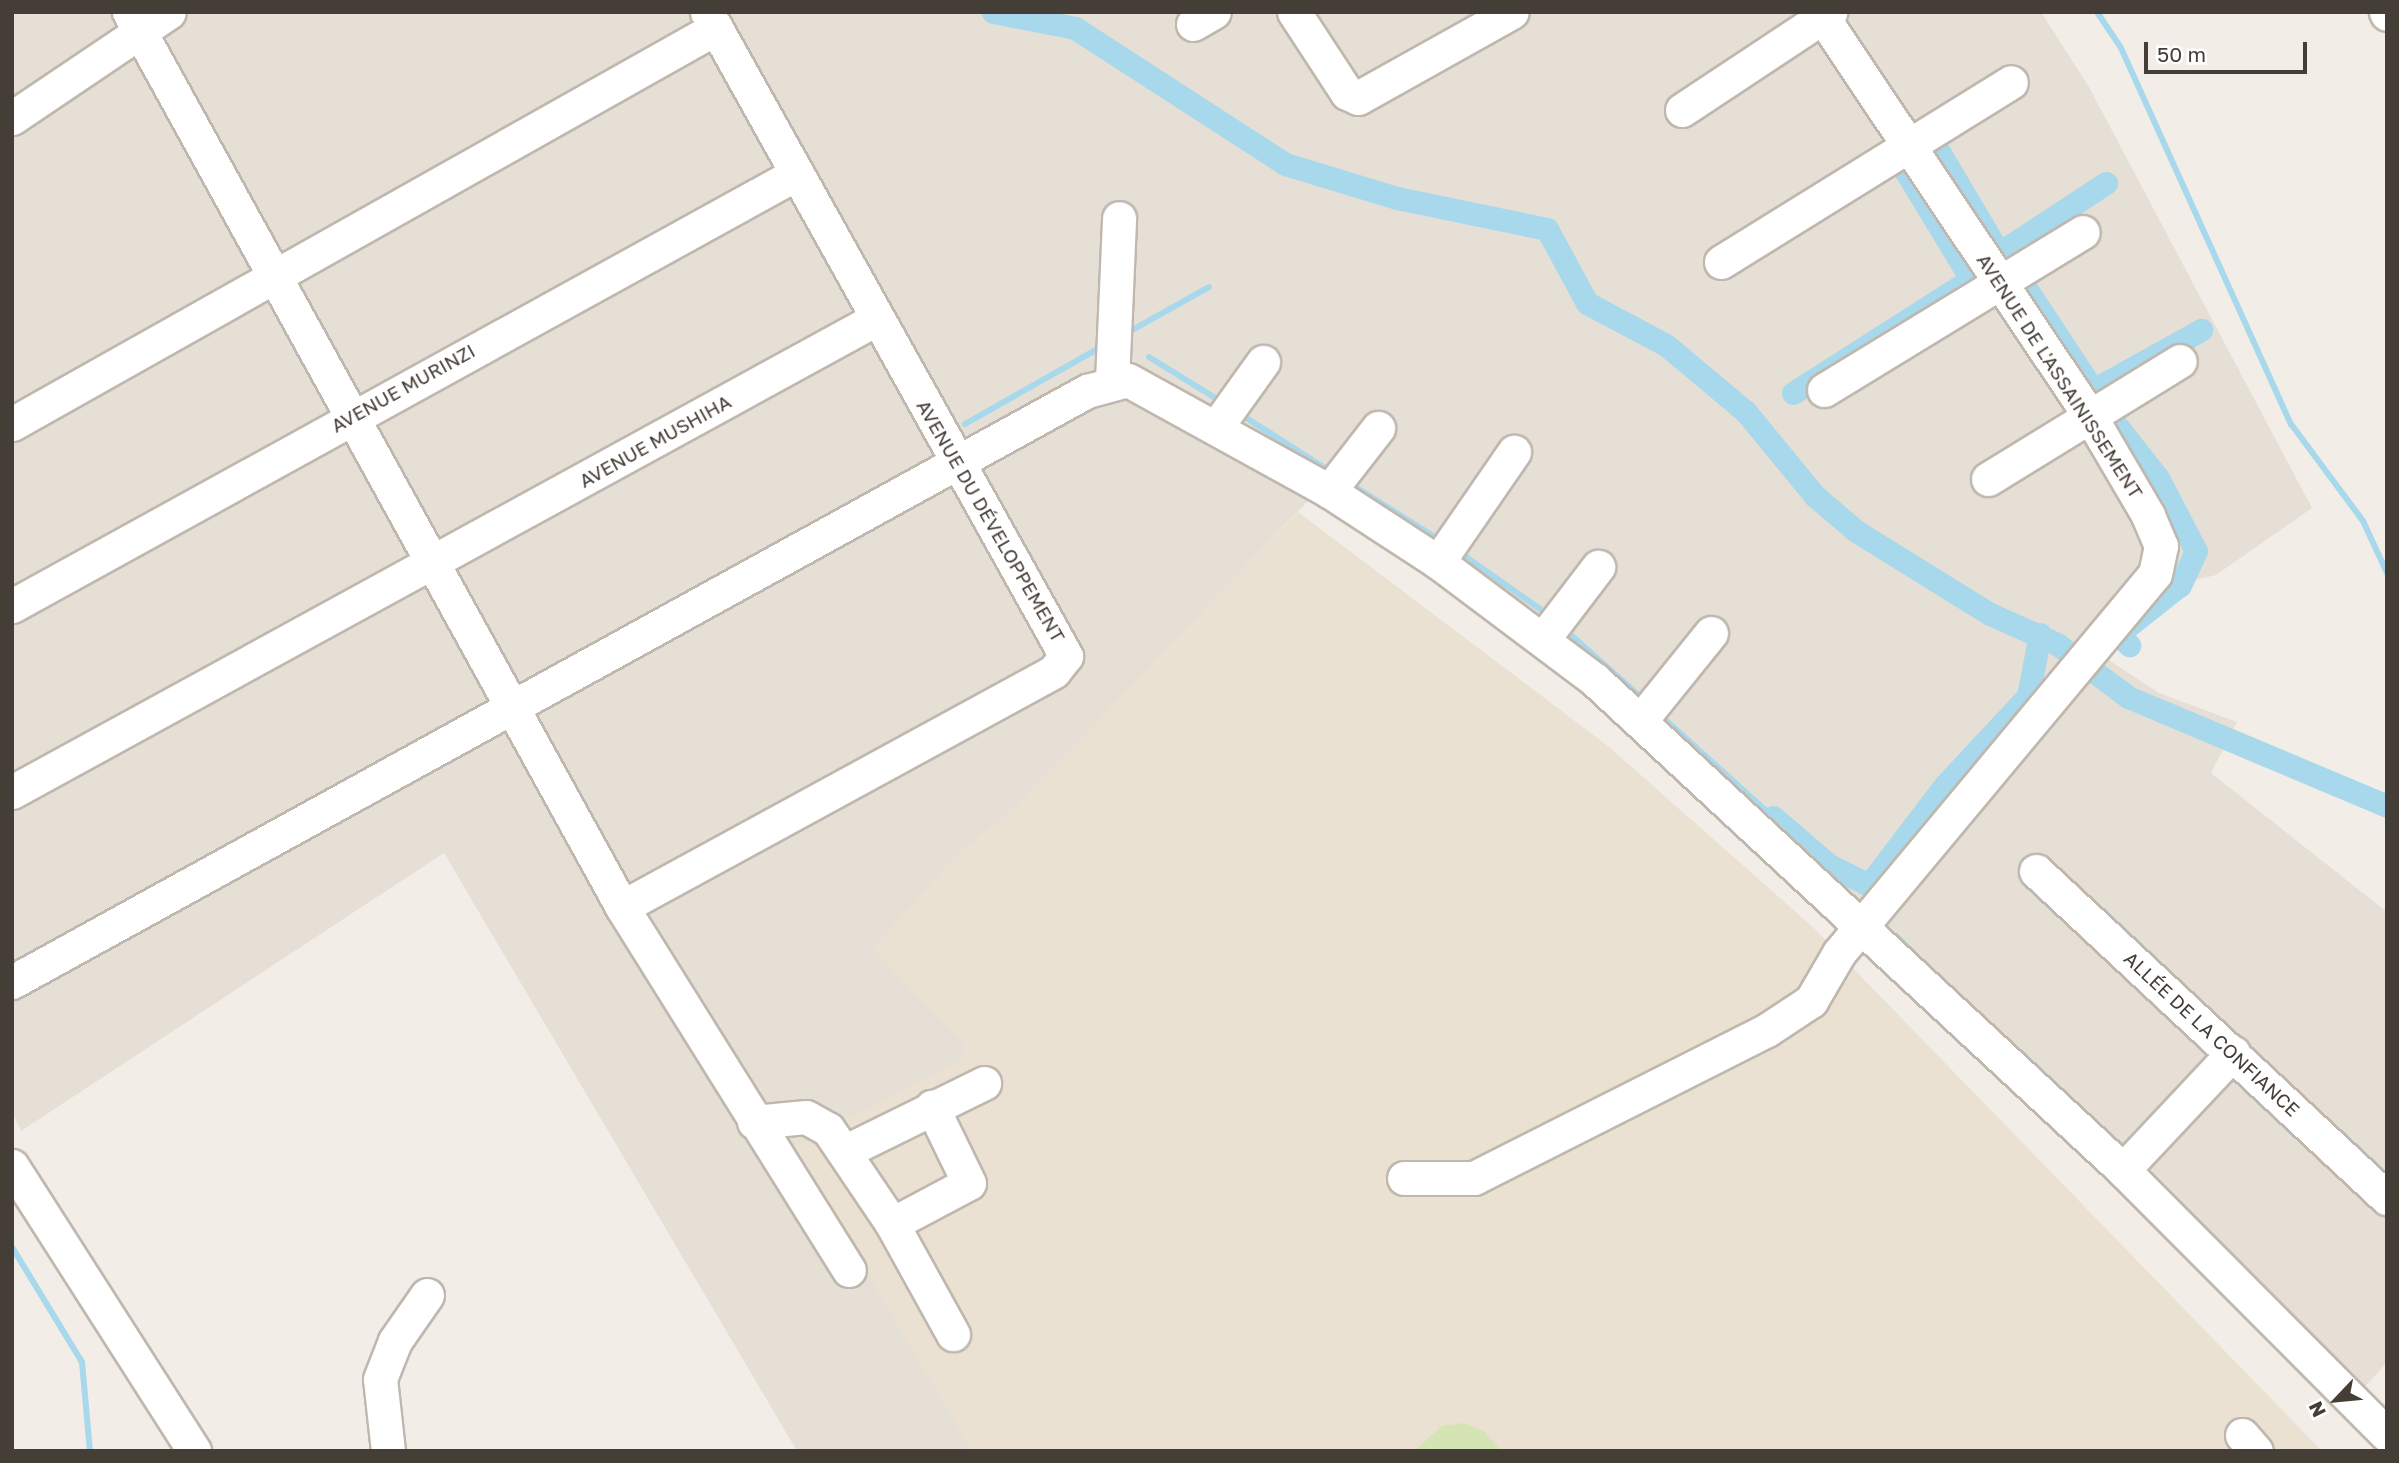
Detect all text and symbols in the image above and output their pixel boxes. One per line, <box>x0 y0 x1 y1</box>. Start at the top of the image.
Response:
scale bar <box>2147 28 2310 72</box>
text: 50 m <box>2157 41 2206 67</box>
street label: AVENUE DE L'ASSAINISSEMENT <box>1972 249 2148 503</box>
street label: AVENUE MURINZI <box>327 339 479 437</box>
street label: AVENUE MUSHIHA <box>575 390 735 492</box>
street label: AVENUE DU DÉVELOPPEMENT <box>912 396 1070 646</box>
street label: ALLÉE DE LA CONFIANCE <box>2120 947 2304 1121</box>
north arrow <box>2301 1365 2371 1435</box>
text: N <box>2303 1398 2330 1421</box>

